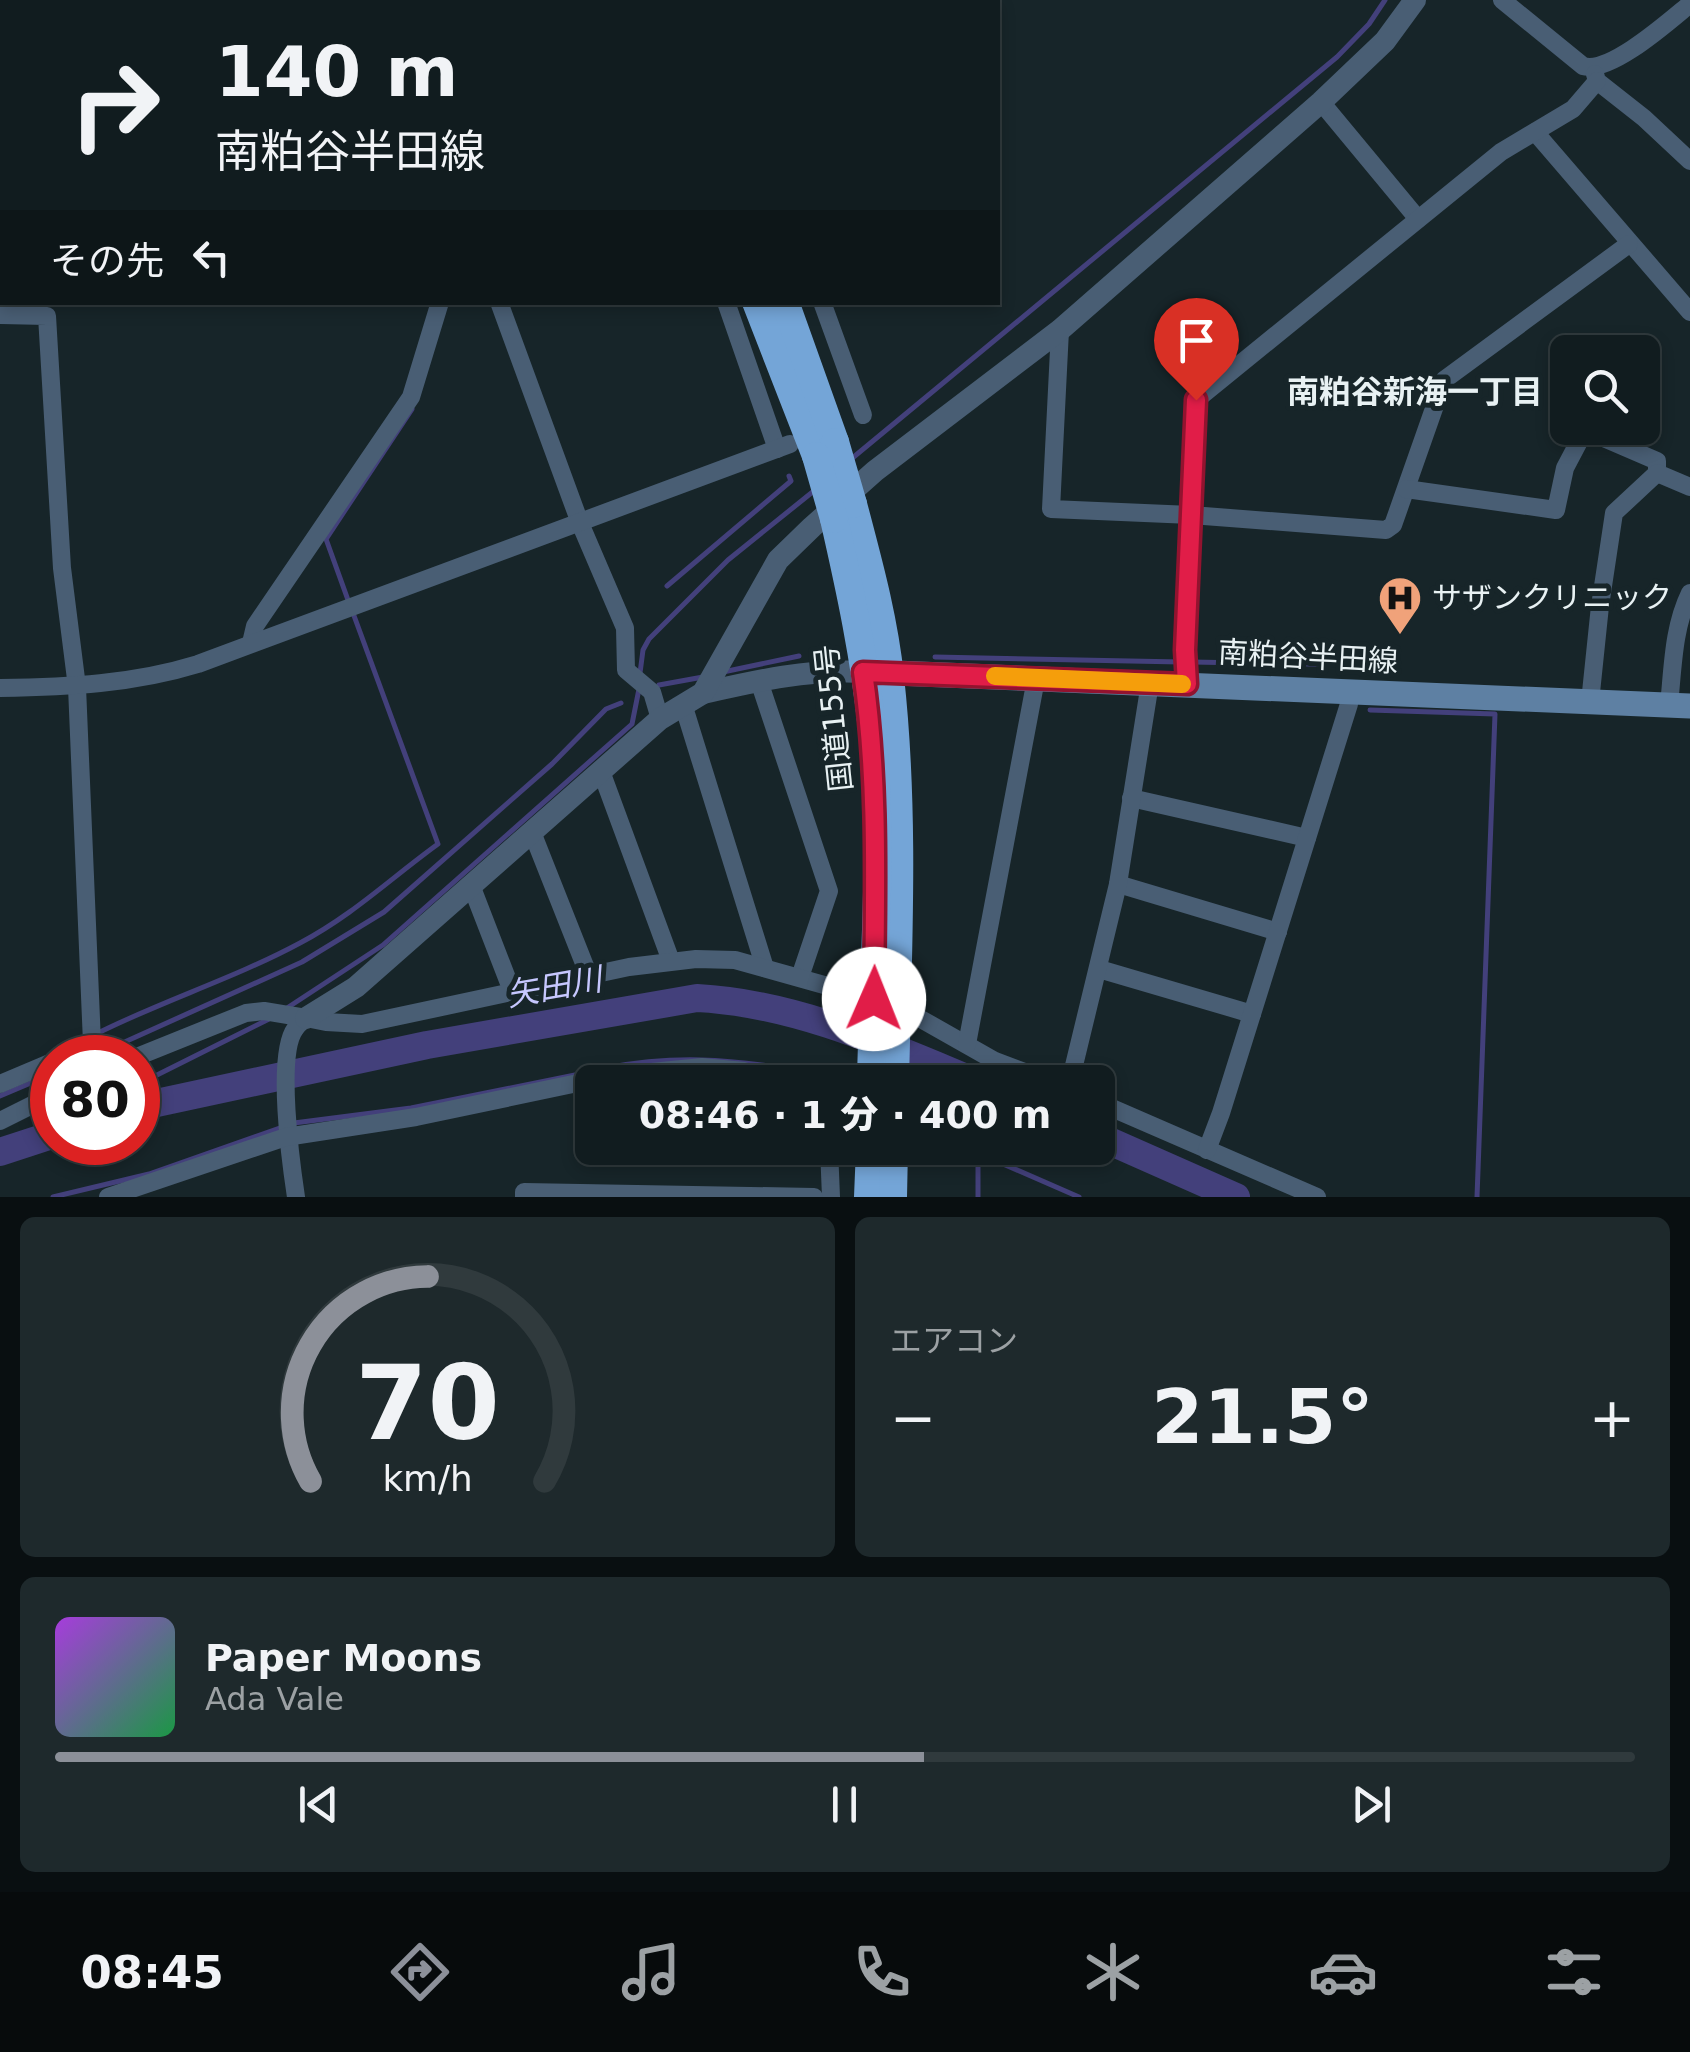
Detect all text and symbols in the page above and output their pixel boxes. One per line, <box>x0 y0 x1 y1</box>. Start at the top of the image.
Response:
text: 140 m <box>215 31 458 113</box>
icon: right <box>50 40 180 170</box>
text: 南粕谷半田線 <box>215 125 485 178</box>
icon: left <box>184 230 239 285</box>
text: その先 <box>50 239 164 283</box>
pin <box>1154 298 1239 401</box>
icon: arrive <box>1169 313 1224 368</box>
map controls <box>1550 335 1660 445</box>
button: search <box>1550 335 1660 445</box>
district label: 南粕谷新海一丁目 <box>1287 373 1543 411</box>
hospital icon: サザンクリニック <box>1377 575 1423 636</box>
place label: サザンクリニック <box>1432 580 1672 615</box>
street label: 南粕谷半田線 <box>1217 634 1399 679</box>
street label: 国道155号 <box>808 643 859 793</box>
position arrow <box>822 947 926 1051</box>
water label: 矢田川 <box>503 959 608 1014</box>
speed limit sign: 80 <box>30 1035 160 1165</box>
text: 08:46 · 1 分 · 400 m <box>639 1093 1051 1137</box>
text: エアコン <box>890 1322 1018 1360</box>
text: 70 <box>355 1342 500 1464</box>
text: 21.5° <box>1151 1373 1374 1461</box>
text: − <box>890 1386 936 1450</box>
text: + <box>1589 1386 1635 1450</box>
text: km/h <box>382 1458 473 1499</box>
text: Paper Moons <box>205 1636 482 1680</box>
text: Ada Vale <box>205 1680 344 1718</box>
icon: previous <box>291 1777 346 1832</box>
icon: pause <box>817 1777 872 1832</box>
icon: next <box>1344 1777 1399 1832</box>
icon: directions <box>385 1937 455 2007</box>
icon: music <box>616 1937 686 2007</box>
icon: phone <box>847 1937 917 2007</box>
icon: climate <box>1078 1937 1148 2007</box>
icon: car <box>1308 1937 1378 2007</box>
icon: filters <box>1539 1937 1609 2007</box>
text: 08:45 <box>80 1946 224 1999</box>

